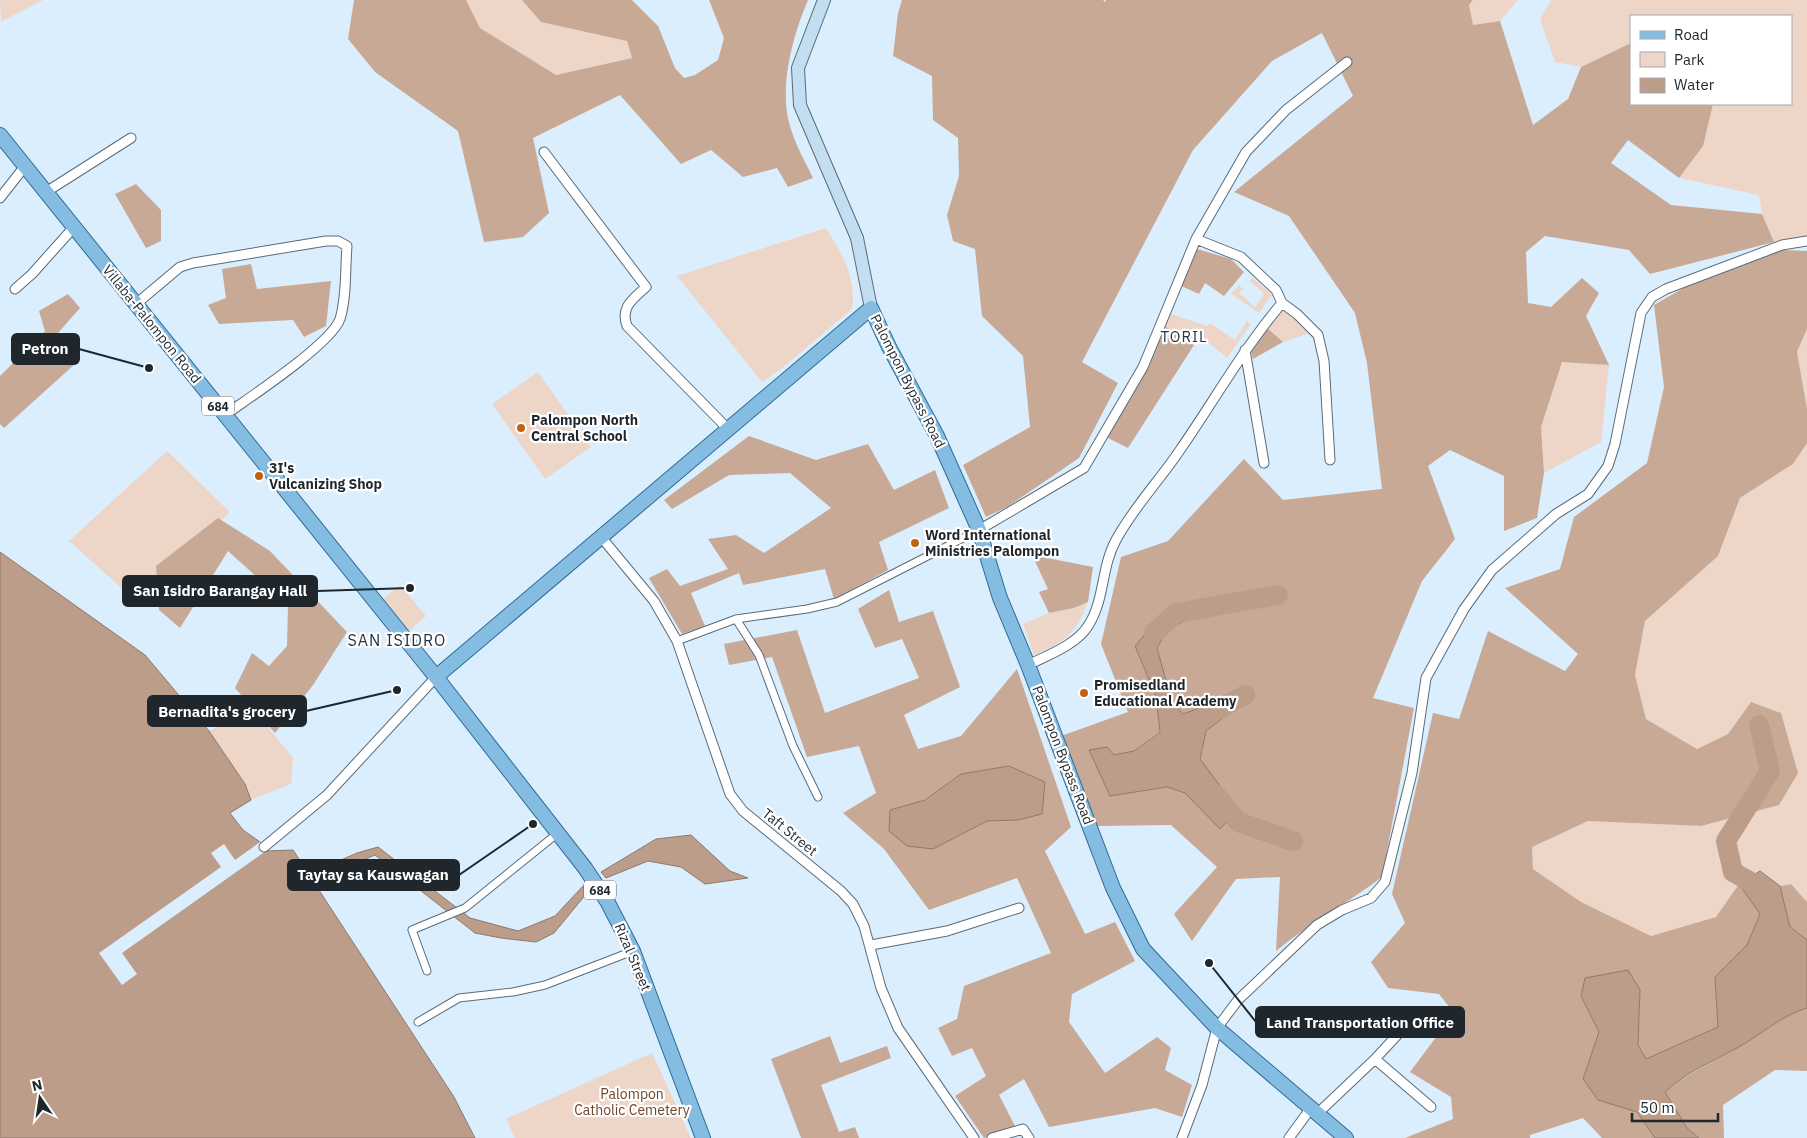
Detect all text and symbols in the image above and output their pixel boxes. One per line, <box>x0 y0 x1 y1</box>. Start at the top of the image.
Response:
legend <box>1630 15 1792 105</box>
text: Road <box>1674 25 1709 44</box>
text: Park <box>1674 50 1704 69</box>
text: Water <box>1674 75 1715 94</box>
street label: Villaba-Palompon Road <box>99 261 205 387</box>
street label: Palompon Bypass Road <box>866 311 950 451</box>
district label: TORIL <box>1160 327 1208 346</box>
callout: Petron <box>12 334 79 364</box>
text: Petron <box>21 339 69 358</box>
road number: 684 <box>202 396 234 416</box>
place label: Palompon North Central School <box>531 411 638 445</box>
marker: Palompon North Central School <box>515 422 527 434</box>
place label: 3I's Vulcanizing Shop <box>269 459 382 493</box>
marker: 3I's Vulcanizing Shop <box>253 470 265 482</box>
place label: Word International Ministries Palompon <box>925 526 1059 560</box>
marker: Word International Ministries Palompon <box>909 537 921 549</box>
callout: San Isidro Barangay Hall <box>123 576 317 606</box>
text: San Isidro Barangay Hall <box>133 581 308 600</box>
district label: SAN ISIDRO <box>348 630 446 650</box>
place label: Promisedland Educational Academy <box>1094 676 1237 710</box>
street label: Palompon Bypass Road <box>1028 683 1098 827</box>
marker: Promisedland Educational Academy <box>1078 687 1090 699</box>
callout: Bernadita's grocery <box>148 696 306 726</box>
text: Bernadita's grocery <box>158 702 296 721</box>
street label: Taft Street <box>759 804 821 860</box>
callout: Taytay sa Kauswagan <box>288 860 459 890</box>
text: Taytay sa Kauswagan <box>297 865 449 884</box>
road number: 684 <box>584 880 616 900</box>
street label: Rizal Street <box>611 920 655 994</box>
callout: Land Transportation Office <box>1256 1007 1464 1037</box>
text: Land Transportation Office <box>1266 1013 1454 1032</box>
north arrow <box>15 1073 65 1123</box>
text: N <box>30 1075 44 1095</box>
park label: Palompon Catholic Cemetery <box>574 1085 690 1119</box>
scale bar <box>1632 1090 1718 1122</box>
text: 50 m <box>1640 1098 1675 1117</box>

